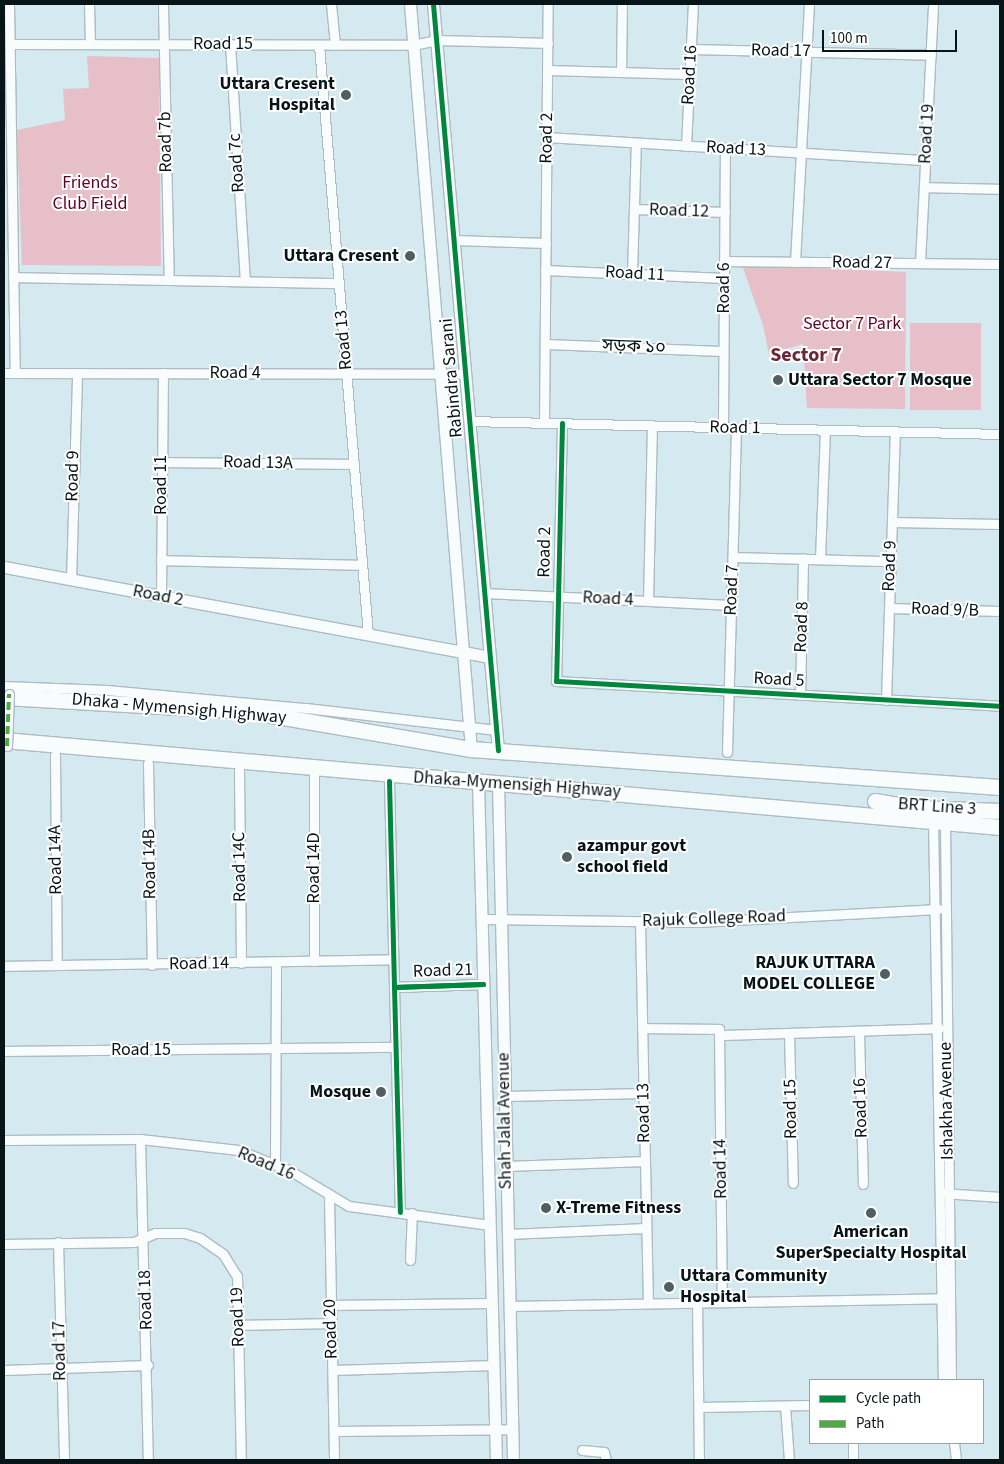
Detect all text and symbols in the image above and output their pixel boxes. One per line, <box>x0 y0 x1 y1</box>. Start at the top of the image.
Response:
scale bar <box>824 20 959 52</box>
text: 100 m <box>830 28 868 49</box>
street label: Road 15 <box>193 33 253 55</box>
street label: Road 17 <box>751 40 811 62</box>
street label: Road 16 <box>678 44 702 106</box>
place label: Uttara Cresent Hospital <box>219 74 335 116</box>
marker: Uttara Cresent Hospital <box>339 88 353 102</box>
street label: Road 19 <box>915 103 939 165</box>
street label: Road 7b <box>155 111 177 173</box>
street label: Road 2 <box>536 112 558 164</box>
street label: Road 7c <box>224 133 250 193</box>
street label: Road 13 <box>705 137 767 161</box>
park label: Friends Club Field <box>52 173 128 215</box>
street label: Road 12 <box>649 199 709 223</box>
place label: Uttara Cresent <box>283 245 399 267</box>
marker: Uttara Cresent <box>403 249 417 263</box>
street label: Road 27 <box>832 252 892 274</box>
street label: Road 11 <box>604 262 666 286</box>
street label: Road 6 <box>713 262 735 314</box>
street label: Road 13 <box>331 309 357 371</box>
park label: Sector 7 Park <box>803 313 901 335</box>
street label: Rabindra Sarani <box>436 317 468 439</box>
street label: সড়ক ১০ <box>602 335 666 359</box>
district label: Sector 7 <box>770 343 842 367</box>
street label: Road 4 <box>209 362 261 384</box>
place label: Uttara Sector 7 Mosque <box>788 369 972 391</box>
marker: Uttara Sector 7 Mosque <box>772 374 784 386</box>
street label: Road 1 <box>709 417 761 439</box>
street label: Road 9 <box>62 450 84 502</box>
street label: Road 13A <box>223 452 293 474</box>
street label: Road 11 <box>150 455 172 515</box>
street label: Road 2 <box>534 526 556 578</box>
street label: Road 9 <box>878 540 902 592</box>
street label: Road 7 <box>720 564 744 616</box>
street label: Road 2 <box>131 581 185 611</box>
street label: Road 4 <box>582 587 634 611</box>
street label: Road 9/B <box>911 598 979 622</box>
street label: Road 8 <box>790 601 814 653</box>
street label: Road 5 <box>753 668 805 692</box>
street label: Dhaka - Mymensigh Highway <box>71 689 287 729</box>
street label: Dhaka-Mymensigh Highway <box>412 767 622 803</box>
street label: BRT Line 3 <box>897 793 977 821</box>
street label: Road 14A <box>45 825 67 895</box>
street label: Road 14B <box>139 828 161 900</box>
street label: Road 14C <box>229 832 251 902</box>
street label: Road 14D <box>303 832 325 904</box>
place label: azampur govt school field <box>577 836 686 879</box>
marker: azampur govt school field <box>561 851 573 863</box>
street label: Rajuk College Road <box>642 906 786 932</box>
street label: Road 14 <box>169 953 229 975</box>
place label: RAJUK UTTARA MODEL COLLEGE <box>743 953 875 996</box>
street label: Road 21 <box>413 959 473 983</box>
marker: RAJUK UTTARA MODEL COLLEGE <box>879 968 891 980</box>
street label: Road 15 <box>111 1039 171 1061</box>
street label: Ishakha Avenue <box>935 1042 959 1160</box>
street label: Shah Jalal Avenue <box>493 1052 517 1190</box>
street label: Road 16 <box>849 1078 873 1138</box>
street label: Road 15 <box>780 1079 802 1139</box>
place label: Mosque <box>310 1081 371 1103</box>
street label: Road 13 <box>633 1083 655 1143</box>
marker: Mosque <box>375 1086 387 1098</box>
street label: Road 14 <box>710 1139 732 1199</box>
street label: Road 16 <box>234 1142 298 1186</box>
place label: X-Treme Fitness <box>556 1197 681 1219</box>
marker: X-Treme Fitness <box>540 1202 552 1214</box>
marker: American SuperSpecialty Hospital <box>864 1206 878 1220</box>
place label: American SuperSpecialty Hospital <box>775 1222 967 1264</box>
place label: Uttara Community Hospital <box>680 1266 827 1308</box>
street label: Road 18 <box>134 1270 158 1330</box>
marker: Uttara Community Hospital <box>662 1280 676 1294</box>
street label: Road 19 <box>226 1287 250 1347</box>
street label: Road 20 <box>319 1299 343 1359</box>
street label: Road 17 <box>49 1321 71 1381</box>
legend <box>809 1379 984 1444</box>
text: Cycle path <box>856 1388 921 1409</box>
text: Path <box>856 1413 884 1434</box>

